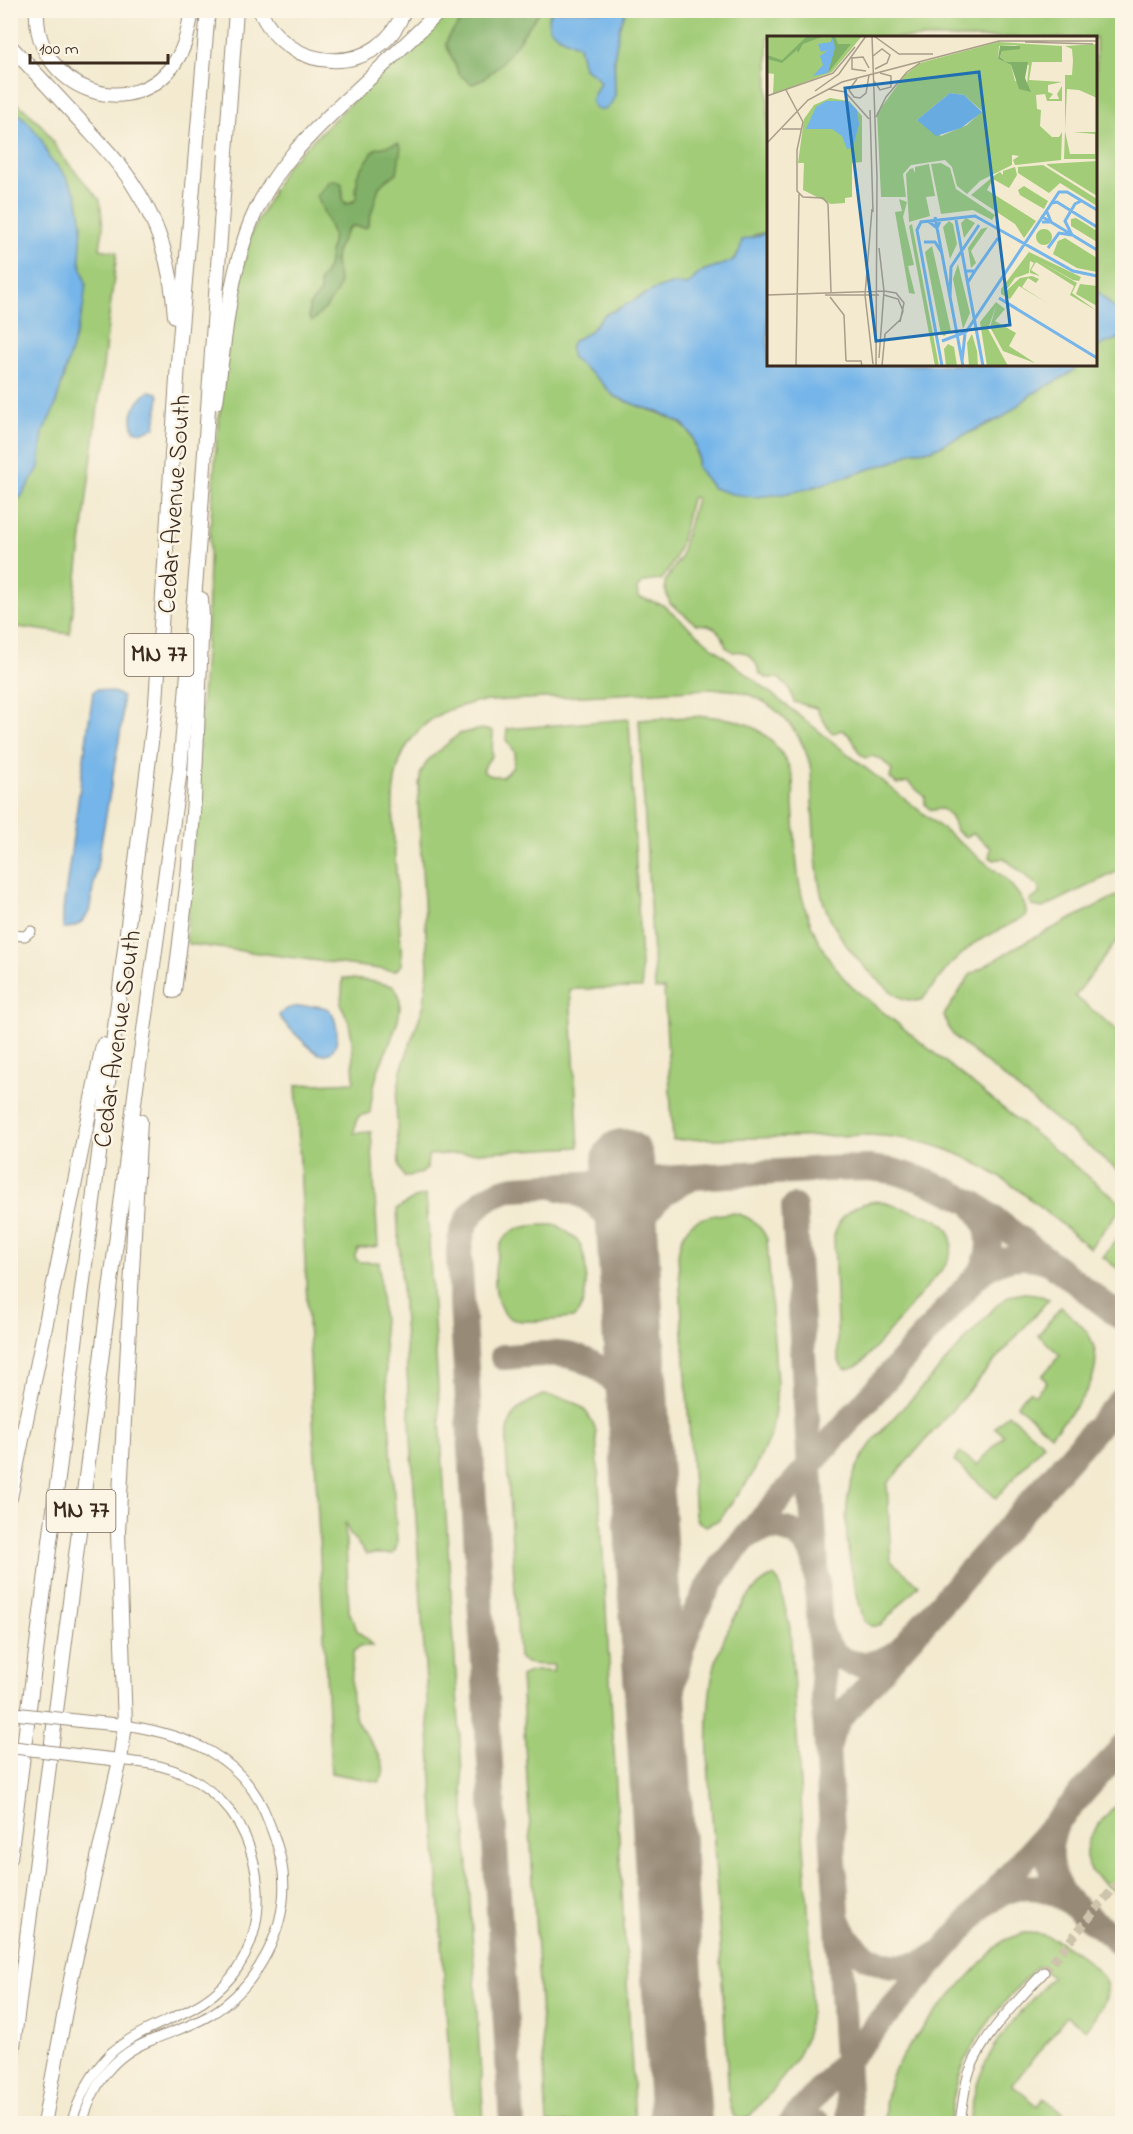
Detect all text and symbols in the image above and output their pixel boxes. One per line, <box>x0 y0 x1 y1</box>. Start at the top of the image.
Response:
scale bar <box>30 27 168 65</box>
inset map <box>767 36 1097 366</box>
text: 100 m <box>39 37 79 63</box>
street label: Cedar Avenue South <box>149 393 203 615</box>
road number: MN 77 <box>124 634 194 676</box>
street label: Cedar Avenue South <box>85 928 153 1150</box>
road number: MN 77 <box>46 1490 116 1532</box>

